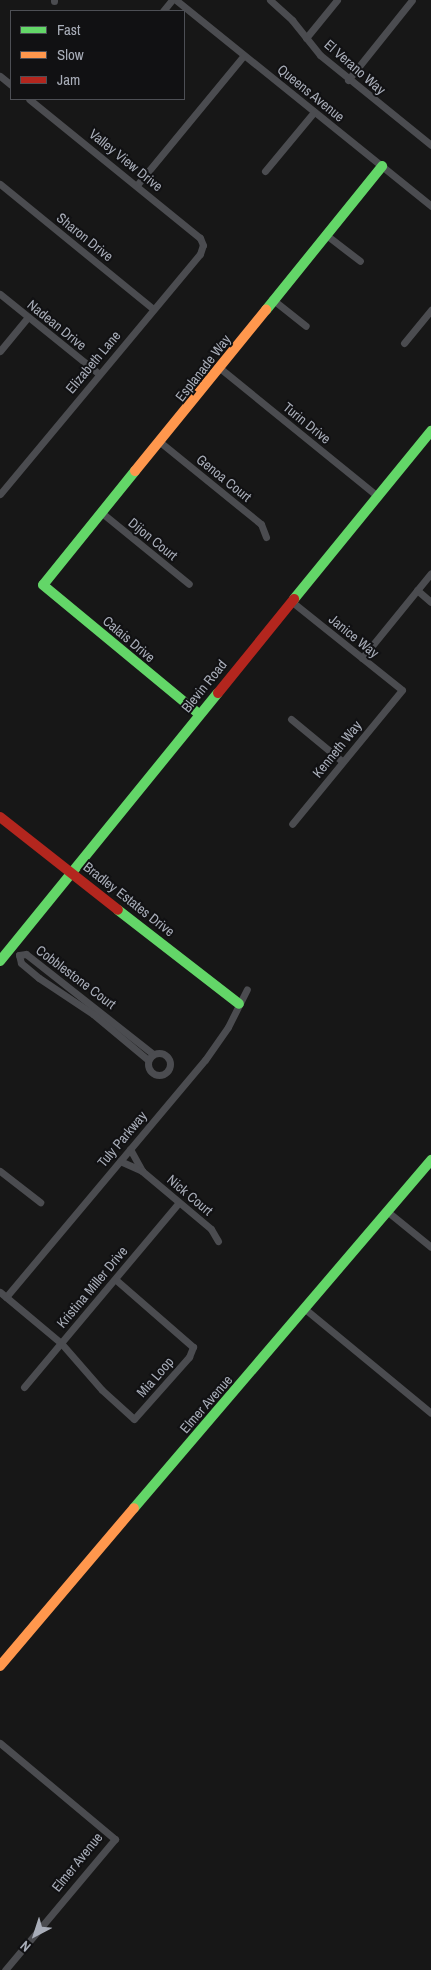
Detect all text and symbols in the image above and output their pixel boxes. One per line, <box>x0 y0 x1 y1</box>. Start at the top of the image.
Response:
legend <box>10 10 185 100</box>
text: Fast <box>57 19 80 40</box>
street label: El Verano Way <box>321 36 389 98</box>
text: Slow <box>57 44 84 65</box>
street label: Queens Avenue <box>274 61 348 125</box>
text: Jam <box>57 69 80 90</box>
street label: Valley View Drive <box>86 125 166 195</box>
street label: Sharon Drive <box>53 209 117 265</box>
street label: Nadean Drive <box>24 296 90 354</box>
street label: Elizabeth Lane <box>62 327 124 397</box>
street label: Esplanade Way <box>172 331 234 405</box>
street label: Turin Drive <box>280 399 334 447</box>
street label: Genoa Court <box>193 451 255 505</box>
street label: Dijon Court <box>125 514 181 564</box>
street label: Janice Way <box>326 611 382 661</box>
street label: Calais Drive <box>99 612 159 666</box>
street label: Blevin Road <box>178 656 230 716</box>
street label: Kenneth Way <box>309 717 365 781</box>
street label: Bradley Estates Drive <box>80 858 178 940</box>
street label: Cobblestone Court <box>33 941 119 1013</box>
street label: Tuly Parkway <box>94 1108 150 1170</box>
street label: Nick Court <box>164 1171 216 1219</box>
street label: Kristina Miller Drive <box>53 1243 131 1331</box>
street label: Mia Loop <box>133 1353 177 1401</box>
street label: Elmer Avenue <box>176 1371 236 1437</box>
street label: Elmer Avenue <box>48 1829 106 1895</box>
north arrow <box>10 1910 60 1960</box>
text: N <box>16 1937 34 1956</box>

